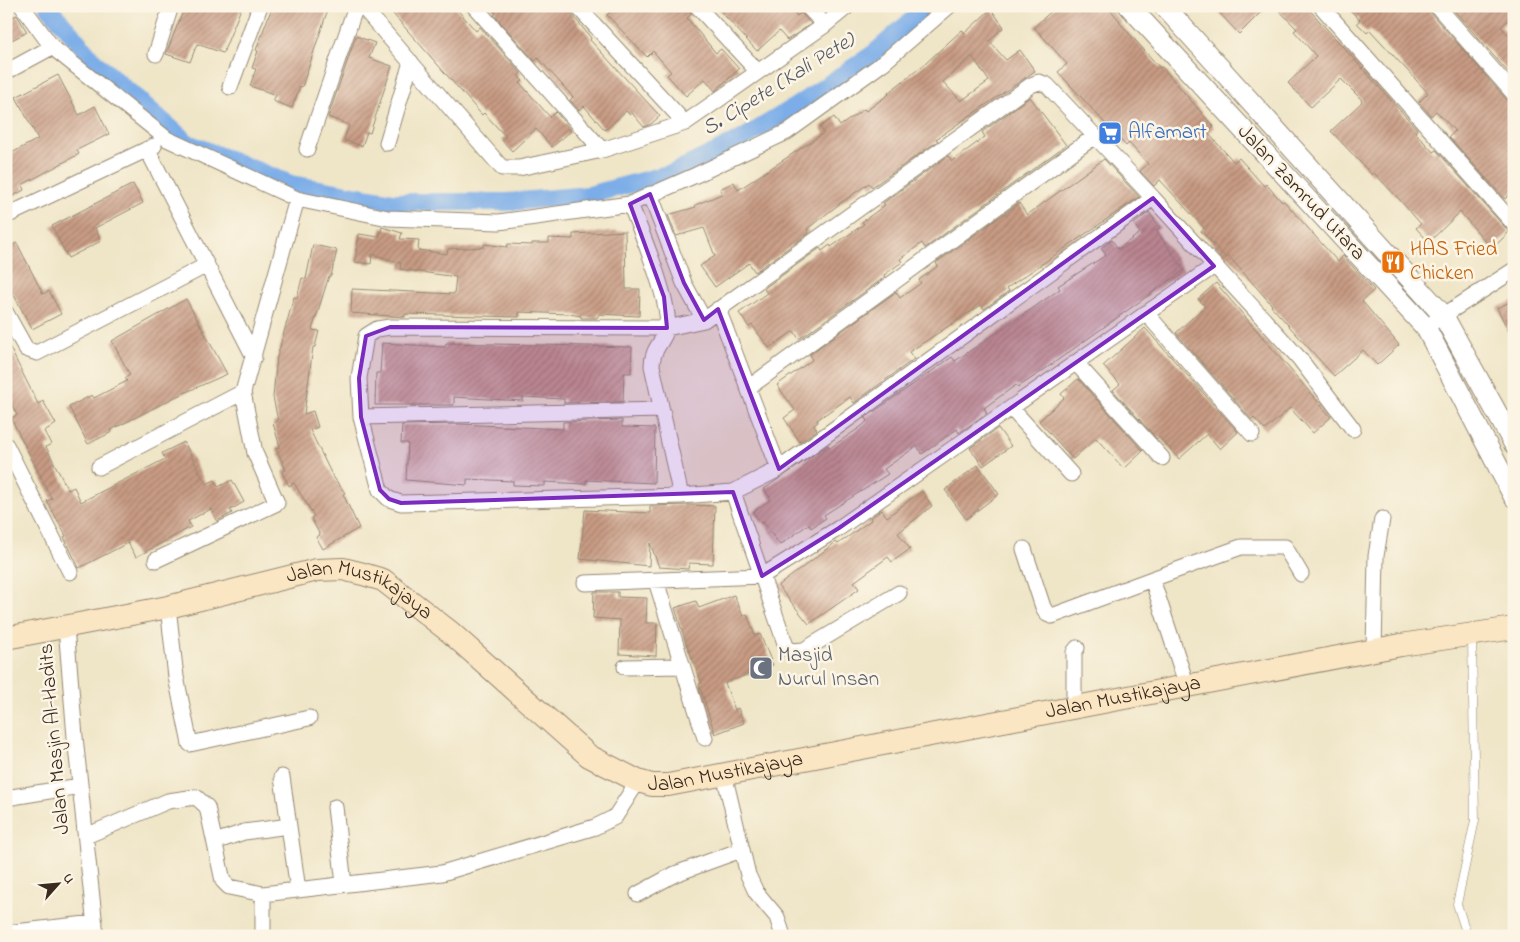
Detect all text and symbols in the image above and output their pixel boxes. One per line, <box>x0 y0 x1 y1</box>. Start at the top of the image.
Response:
water label: S. Cipete (Kali Pete) <box>696 24 864 145</box>
place label: Alfamart <box>1128 118 1207 148</box>
street label: Jalan Zamrud Utara <box>1230 118 1372 268</box>
supermarket icon: Alfamart <box>1097 120 1123 146</box>
place label: HAS Fried Chicken <box>1410 235 1497 289</box>
restaurant icon: HAS Fried Chicken <box>1380 249 1406 275</box>
street label: Jalan Mustikajaya <box>283 553 439 628</box>
place label: Masjid Nurul Insan <box>778 641 879 695</box>
street label: Jalan Masjin Al-Hadits <box>32 642 78 836</box>
mosque icon: Masjid Nurul Insan <box>748 655 774 681</box>
street label: Jalan Mustikajaya <box>1043 669 1203 728</box>
street label: Jalan Mustikajaya <box>648 745 805 800</box>
north arrow <box>32 860 82 910</box>
text: U <box>57 870 80 888</box>

